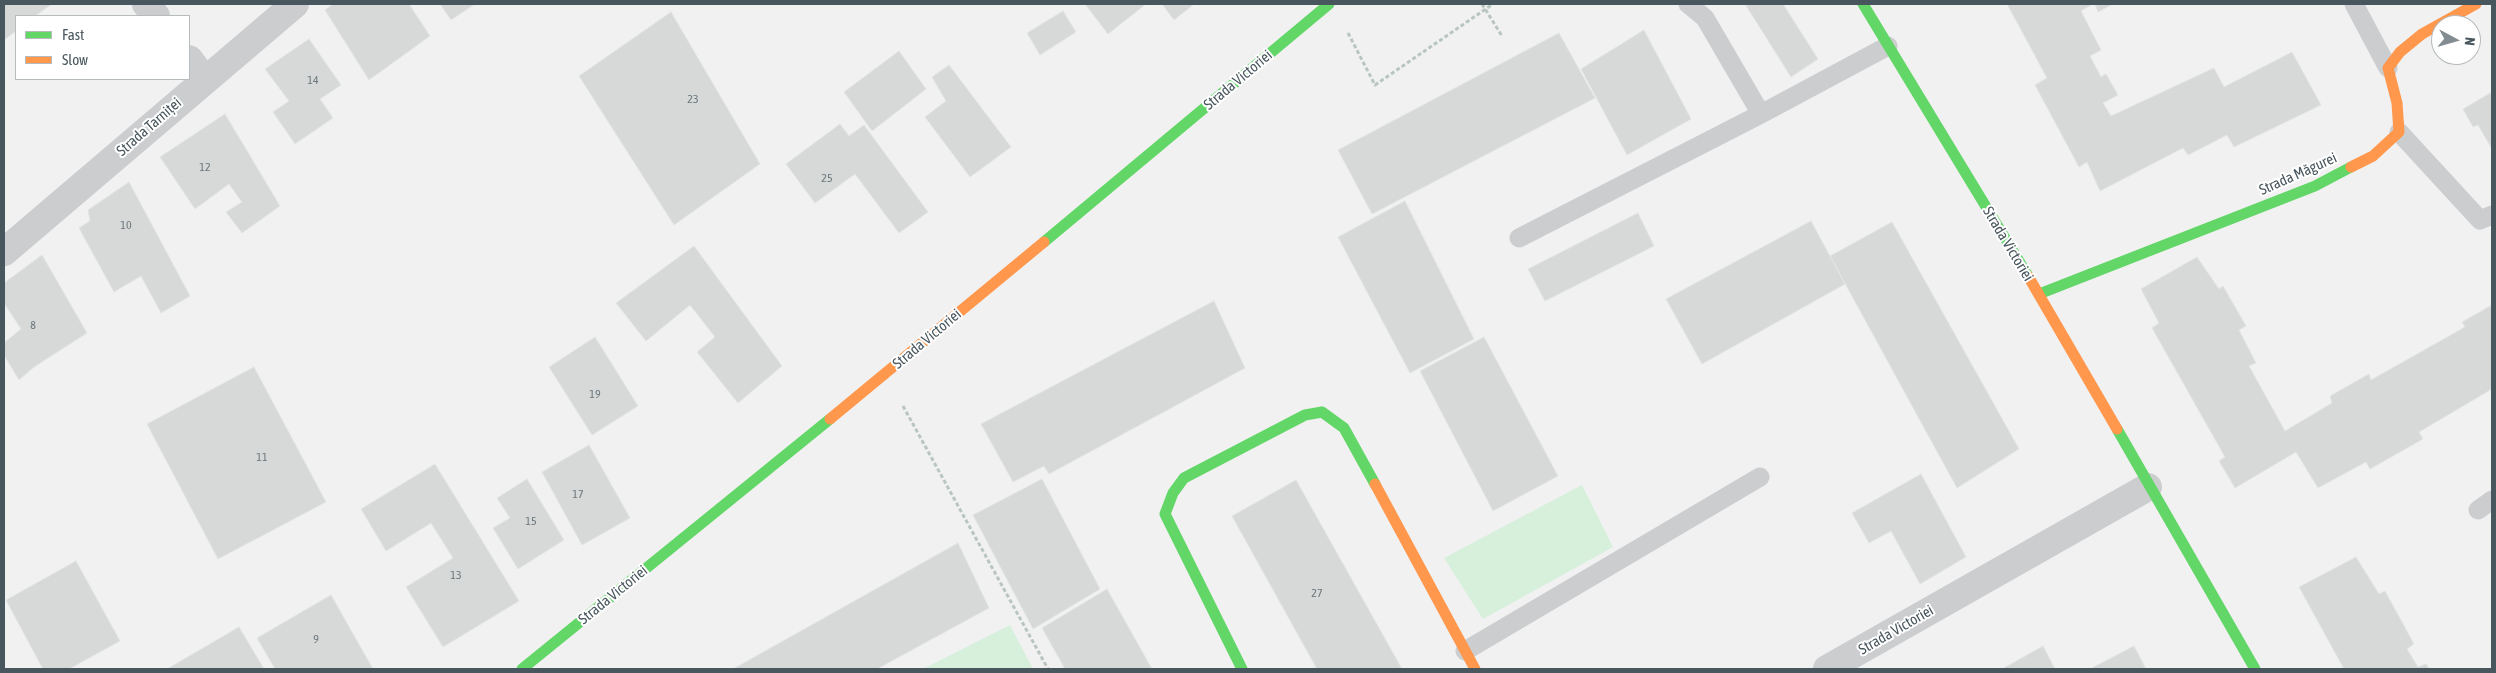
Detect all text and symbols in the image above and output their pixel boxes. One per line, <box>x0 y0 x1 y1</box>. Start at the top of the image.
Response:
legend <box>15 15 190 80</box>
north arrow <box>2431 15 2481 65</box>
text: Fast <box>62 26 84 43</box>
text: N <box>2462 37 2478 46</box>
street label: Strada Victoriei <box>1200 46 1276 114</box>
text: Slow <box>62 51 88 68</box>
house number: 14 <box>307 73 319 87</box>
house number: 23 <box>687 92 699 106</box>
street label: Strada Tarniței <box>113 94 185 160</box>
street label: Strada Măgurei <box>2256 149 2340 199</box>
house number: 12 <box>199 160 211 174</box>
house number: 25 <box>821 171 833 185</box>
street label: Strada Victoriei <box>1979 204 2037 284</box>
house number: 10 <box>120 218 132 232</box>
street label: Strada Victoriei <box>889 305 965 373</box>
house number: 8 <box>30 318 36 332</box>
house number: 19 <box>589 387 601 401</box>
house number: 11 <box>256 450 268 464</box>
house number: 17 <box>572 487 584 501</box>
house number: 15 <box>525 514 537 528</box>
street label: Strada Victoriei <box>575 562 651 628</box>
house number: 13 <box>450 568 462 582</box>
house number: 27 <box>1311 586 1323 600</box>
street label: Strada Victoriei <box>1855 601 1937 659</box>
house number: 9 <box>313 632 319 646</box>

